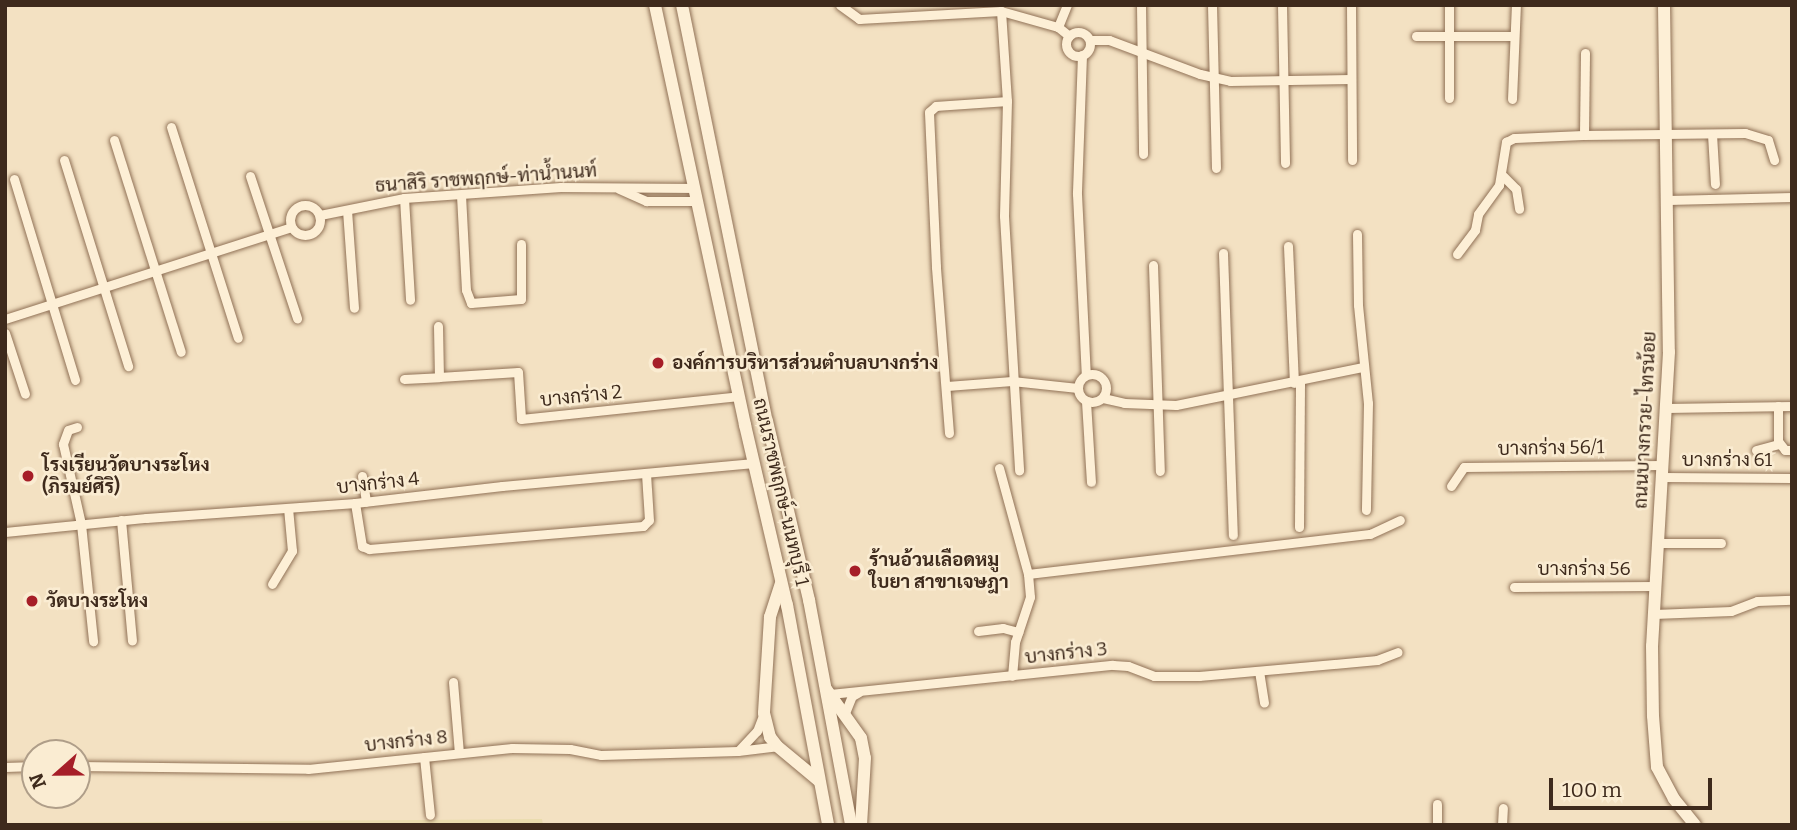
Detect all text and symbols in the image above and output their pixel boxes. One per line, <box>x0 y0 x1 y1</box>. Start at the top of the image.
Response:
street label: ธนาสิริ ราชพฤกษ์-ท่าน้ำนนท์ <box>374 159 598 197</box>
street label: ถนนบางกรวย-ไทรน้อย <box>1629 331 1661 509</box>
place label: องค์การบริหารส่วนตำบลบางกร่าง <box>672 352 938 374</box>
marker: องค์การบริหารส่วนตำบลบางกร่าง <box>650 355 666 371</box>
street label: บางกร่าง 2 <box>539 380 623 412</box>
street label: ถนนราชพฤกษ์-นนทบุรี 1 <box>748 396 814 588</box>
street label: บางกร่าง 56/1 <box>1497 436 1605 460</box>
street label: บางกร่าง 61 <box>1682 449 1772 471</box>
place label: โรงเรียนวัดบางระโหง (ภิรมย์ศิริ) <box>42 454 210 498</box>
street label: บางกร่าง 4 <box>336 467 420 499</box>
marker: โรงเรียนวัดบางระโหง (ภิรมย์ศิริ) <box>20 468 36 484</box>
place label: ร้านอ้วนเลือดหมู ใบยา สาขาเจษฎา <box>869 549 1009 593</box>
street label: บางกร่าง 56 <box>1537 558 1631 580</box>
marker: ร้านอ้วนเลือดหมู ใบยา สาขาเจษฎา <box>847 563 863 579</box>
place label: วัดบางระโหง <box>46 590 148 612</box>
marker: วัดบางระโหง <box>24 593 40 609</box>
street label: บางกร่าง 3 <box>1024 637 1108 669</box>
street label: บางกร่าง 8 <box>363 725 449 757</box>
north arrow <box>21 739 91 809</box>
scale bar <box>1552 764 1715 808</box>
text: N <box>24 770 51 792</box>
text: 100 m <box>1562 777 1622 803</box>

